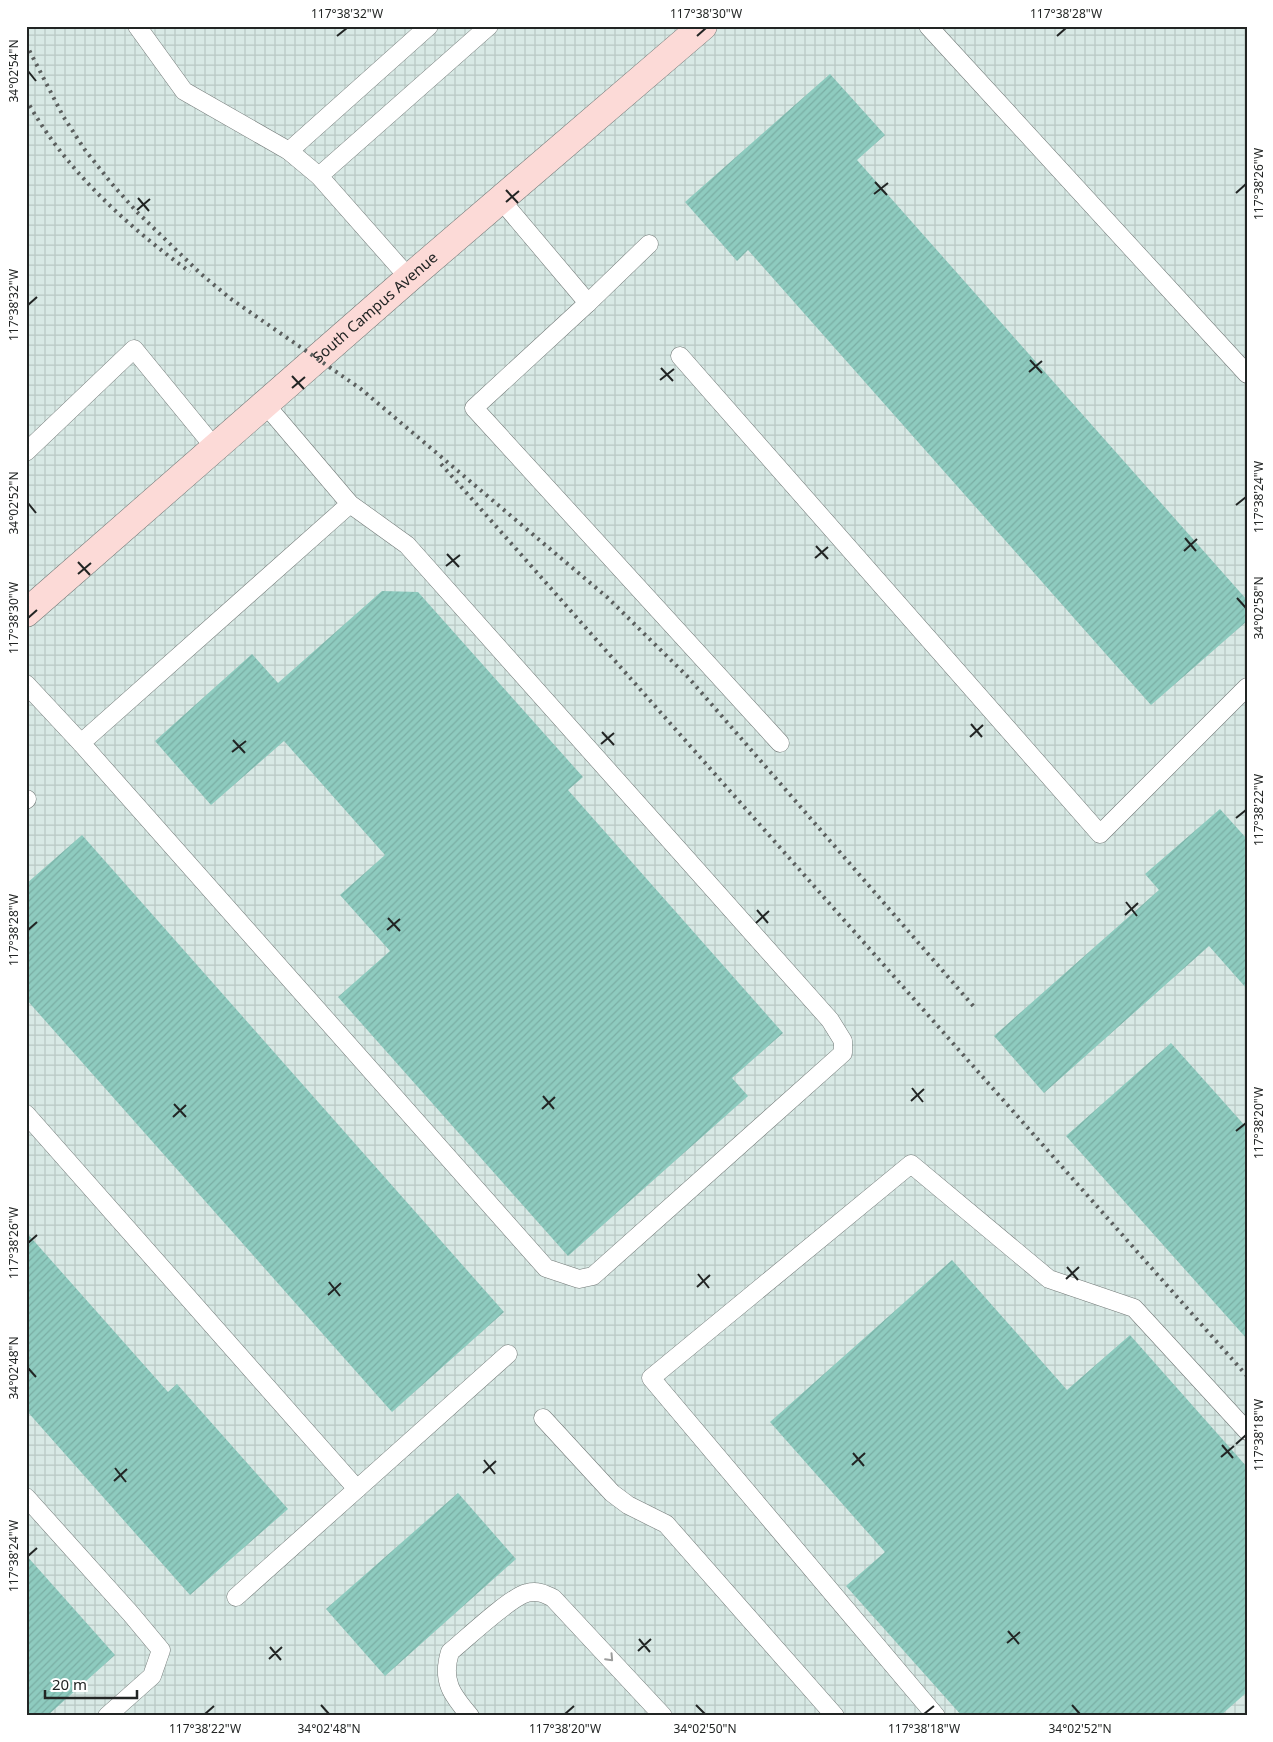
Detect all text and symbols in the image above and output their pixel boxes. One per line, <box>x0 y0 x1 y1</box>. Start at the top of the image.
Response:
text: 117°38'32"W <box>311 5 383 22</box>
text: 117°38'30"W <box>670 5 742 22</box>
text: 117°38'28"W <box>1030 5 1102 22</box>
text: 34°02'54"N <box>5 39 22 103</box>
text: 117°38'26"W <box>1250 148 1267 220</box>
street label: South Campus Avenue <box>308 247 441 367</box>
text: 117°38'32"W <box>5 269 22 341</box>
text: 117°38'24"W <box>1250 461 1267 533</box>
text: 34°02'52"N <box>5 471 22 535</box>
text: 34°02'58"N <box>1250 576 1267 640</box>
text: 117°38'30"W <box>5 582 22 654</box>
text: 117°38'22"W <box>1250 774 1267 846</box>
text: 117°38'28"W <box>5 894 22 966</box>
text: 117°38'20"W <box>1250 1087 1267 1159</box>
text: 117°38'26"W <box>5 1207 22 1279</box>
text: 34°02'48"N <box>5 1336 22 1400</box>
text: 117°38'18"W <box>1250 1399 1267 1471</box>
text: 117°38'24"W <box>5 1520 22 1592</box>
one-way arrow <box>604 1653 613 1662</box>
scale bar <box>45 1667 138 1699</box>
text: 20 m <box>52 1674 87 1694</box>
text: 117°38'22"W <box>169 1720 241 1737</box>
text: 34°02'48"N <box>297 1720 361 1737</box>
text: 117°38'20"W <box>529 1720 601 1737</box>
text: 34°02'50"N <box>673 1720 737 1737</box>
text: 117°38'18"W <box>888 1720 960 1737</box>
text: 34°02'52"N <box>1048 1720 1112 1737</box>

